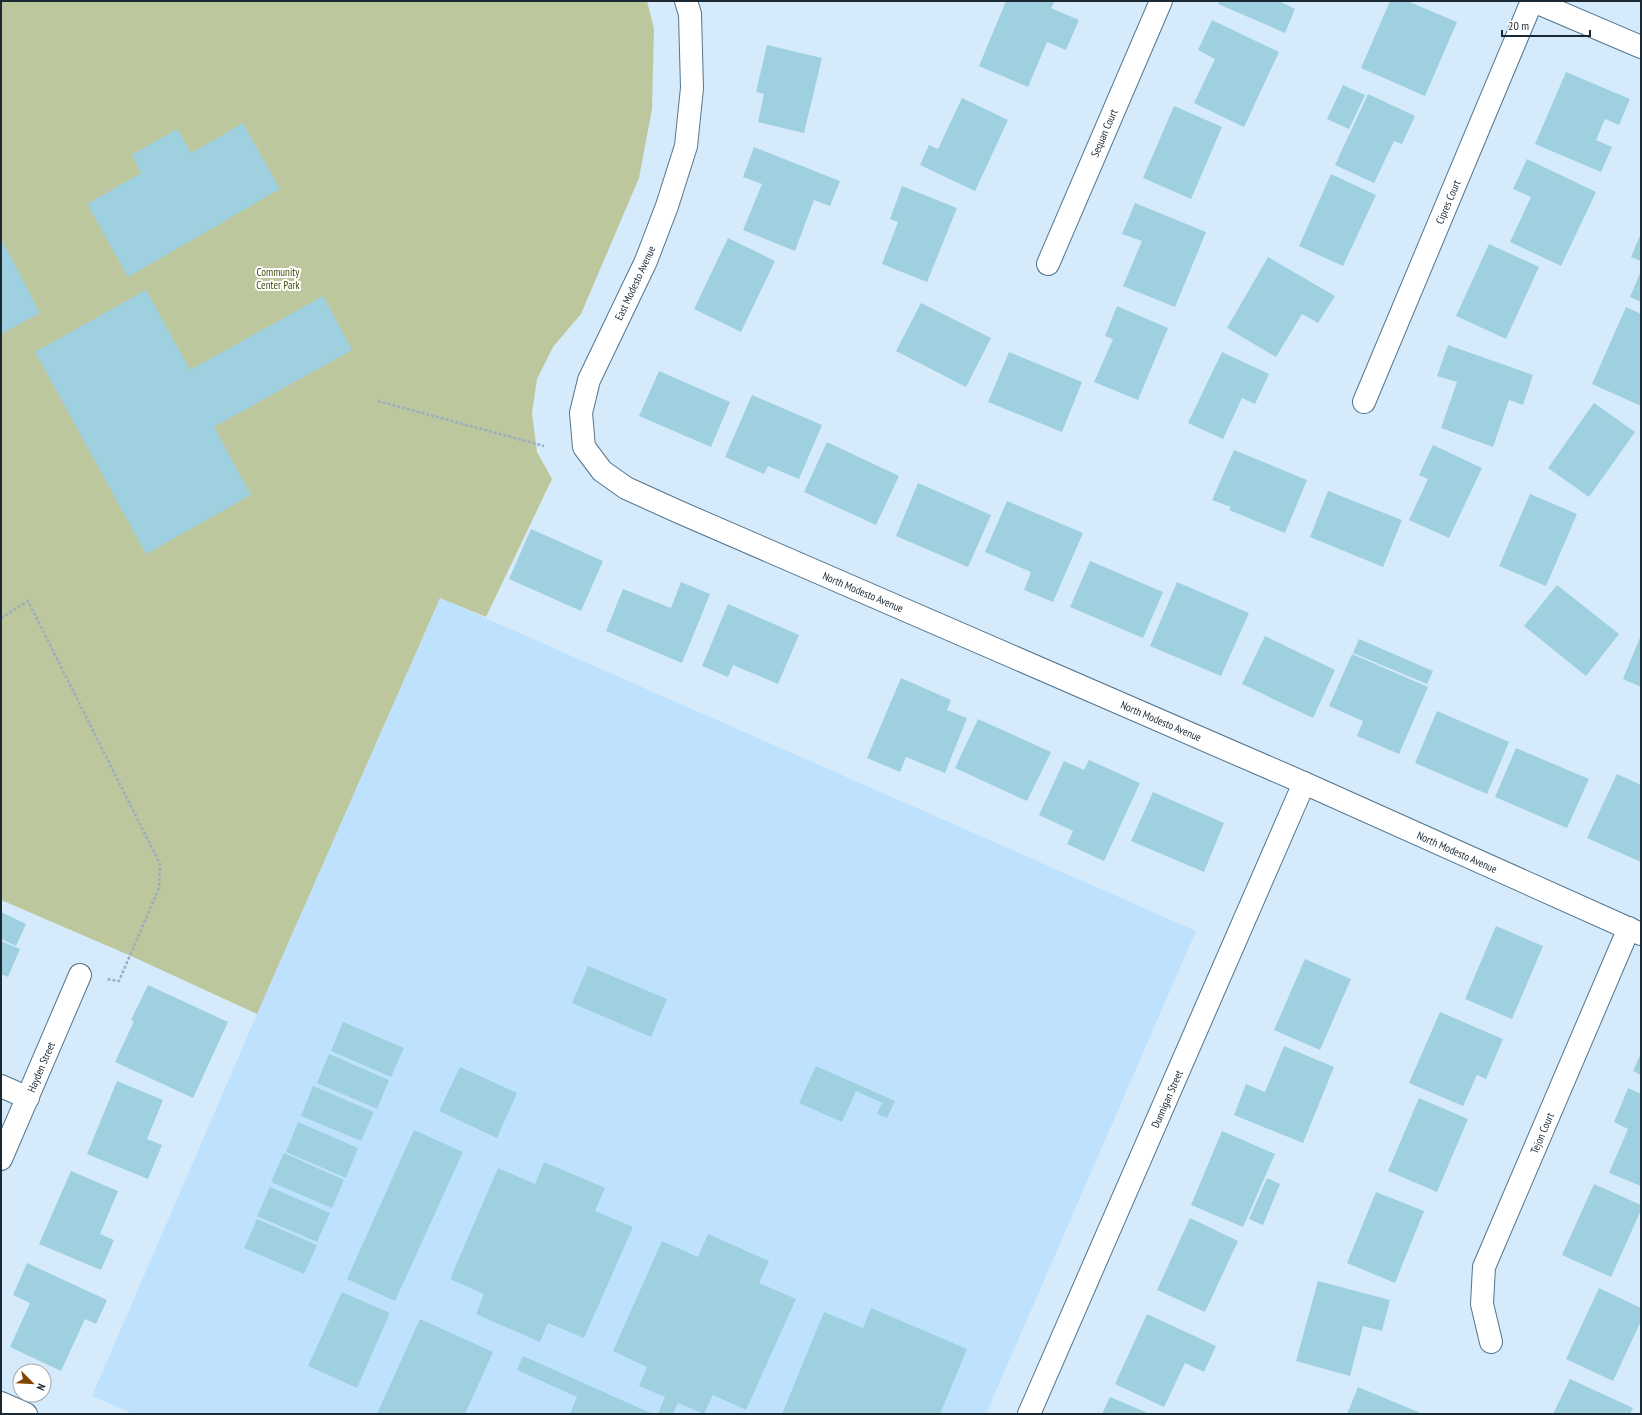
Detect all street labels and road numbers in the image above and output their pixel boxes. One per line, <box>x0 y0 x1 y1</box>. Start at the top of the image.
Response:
street label: Sequan Court <box>1088 107 1120 159</box>
street label: Cipres Court <box>1432 178 1464 226</box>
street label: East Modesto Avenue <box>612 243 659 322</box>
street label: North Modesto Avenue <box>820 569 906 616</box>
street label: North Modesto Avenue <box>1118 698 1204 745</box>
street label: North Modesto Avenue <box>1415 828 1500 876</box>
street label: Hayden Street <box>24 1040 58 1094</box>
street label: Dunnigan Street <box>1148 1068 1186 1130</box>
street label: Tejon Court <box>1527 1110 1557 1156</box>

